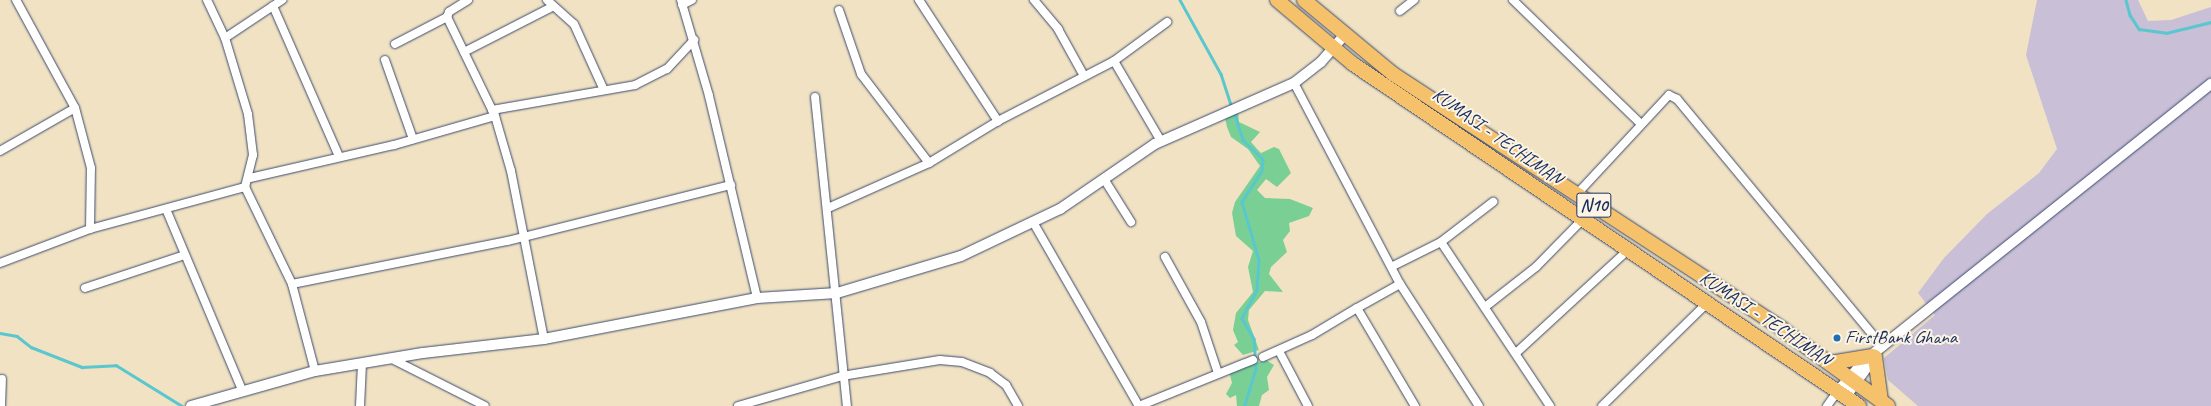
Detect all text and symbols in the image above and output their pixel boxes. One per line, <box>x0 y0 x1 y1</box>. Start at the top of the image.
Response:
street label: KUMASI - TECHIMAN <box>1428 84 1566 190</box>
road number: N10 <box>1576 189 1612 221</box>
street label: KUMASI - TECHIMAN <box>1695 267 1835 371</box>
place label: FirstBank Ghana <box>1845 327 1957 349</box>
marker: FirstBank Ghana <box>1832 333 1842 343</box>

